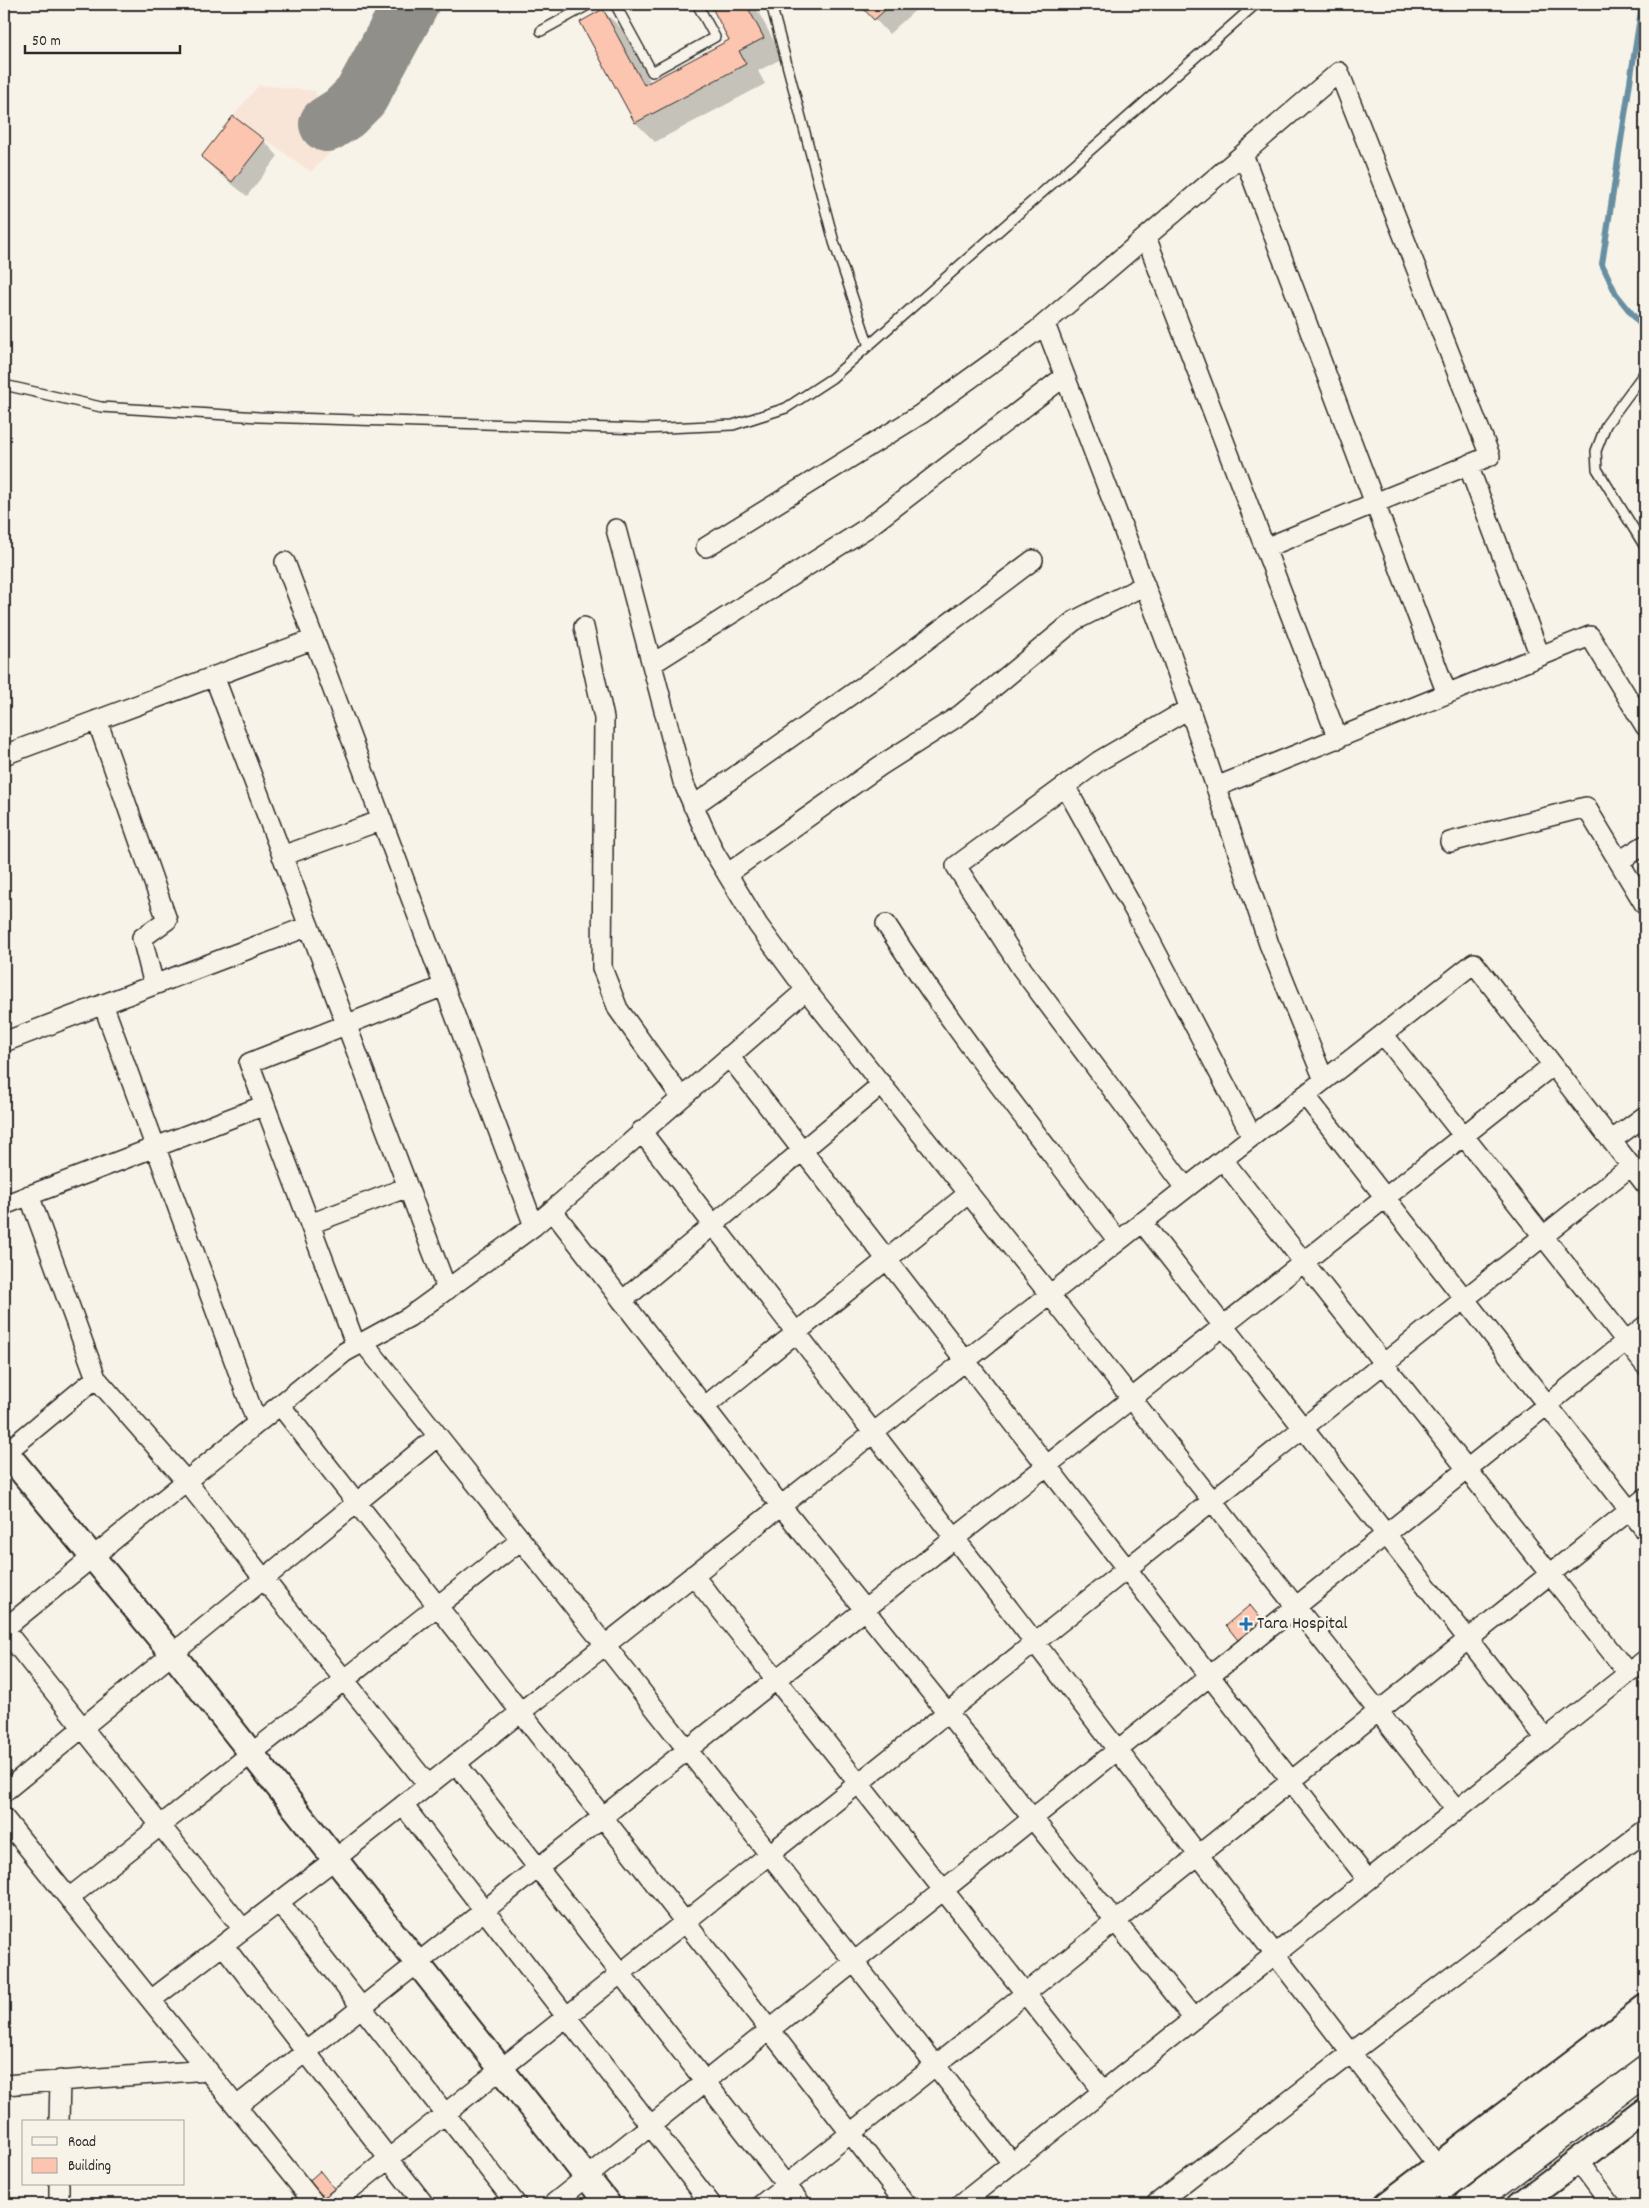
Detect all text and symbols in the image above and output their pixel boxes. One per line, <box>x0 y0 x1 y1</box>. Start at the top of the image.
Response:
scale bar <box>25 22 180 54</box>
text: 50 m <box>32 31 61 53</box>
place label: Tara Hospital <box>1257 1612 1348 1637</box>
marker: Tara Hospital <box>1239 1617 1253 1631</box>
legend <box>22 2120 185 2186</box>
text: Road <box>68 2132 96 2154</box>
text: Building <box>68 2156 111 2178</box>

